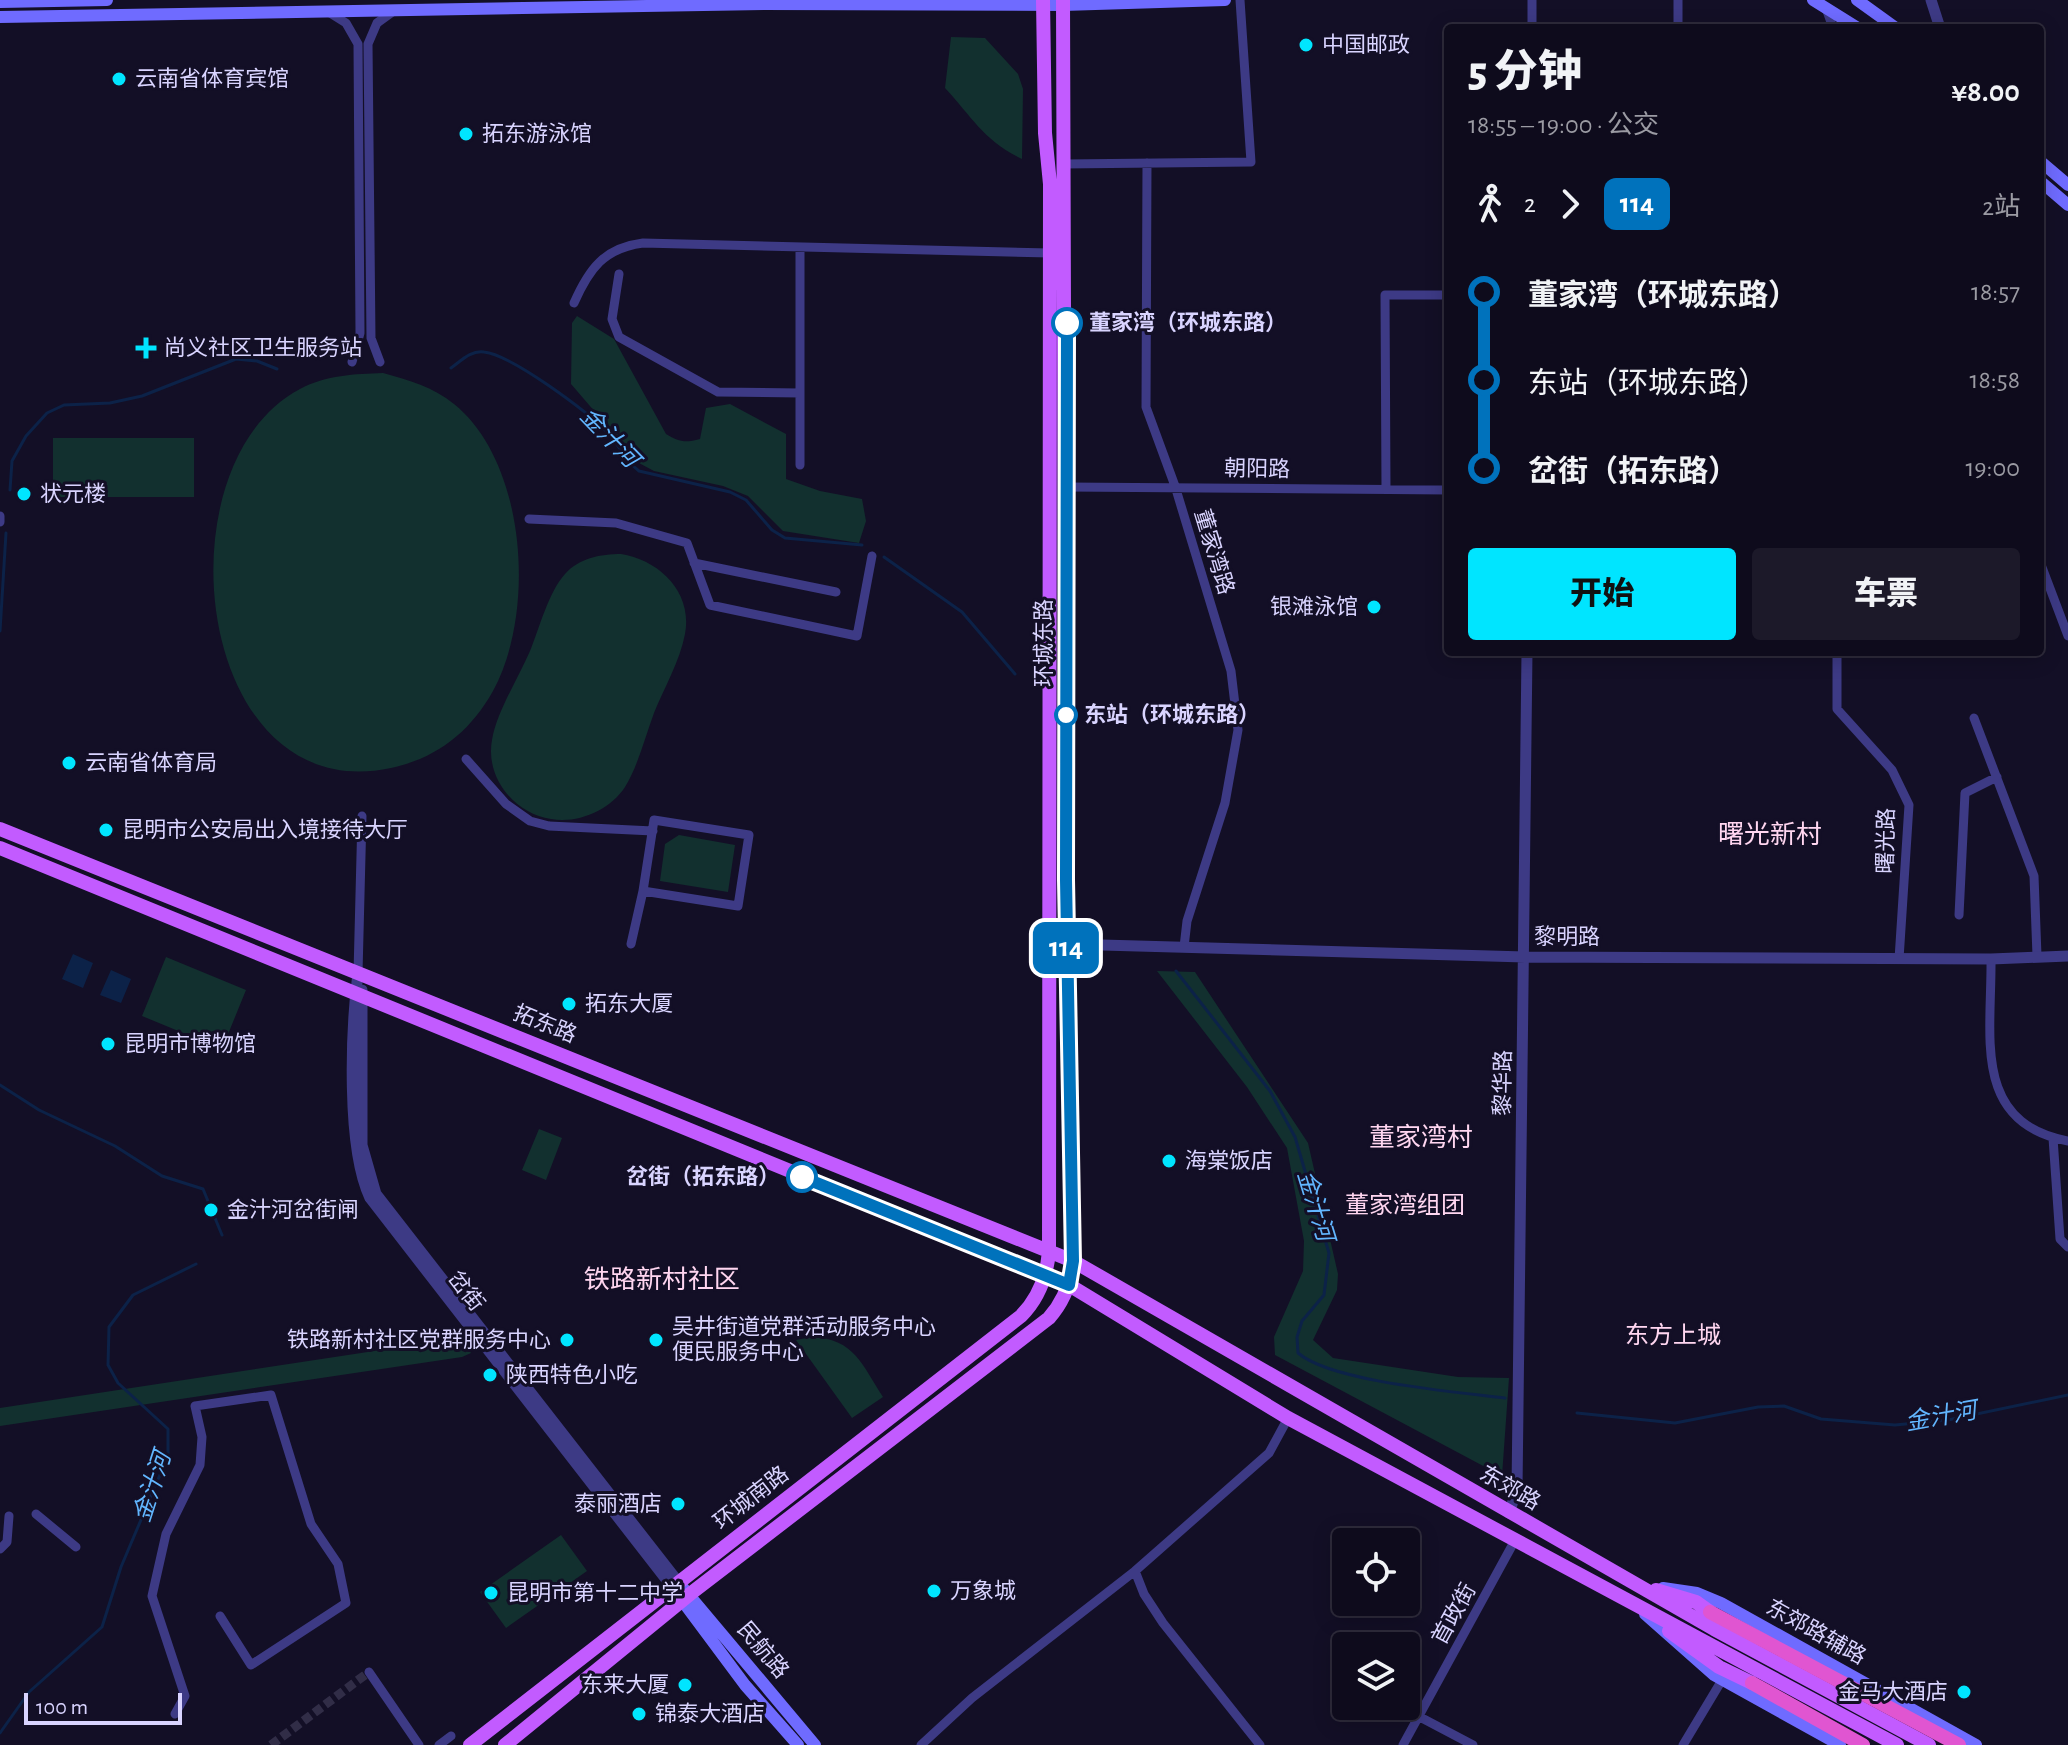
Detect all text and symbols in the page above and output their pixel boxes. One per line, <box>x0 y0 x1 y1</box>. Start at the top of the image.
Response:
place label: 中国邮政 <box>1322 33 1410 56</box>
marker: 中国邮政 <box>1297 36 1315 54</box>
text: 5 分钟 <box>1468 51 1582 95</box>
place label: 云南省体育宾馆 <box>135 67 289 90</box>
marker: 云南省体育宾馆 <box>110 70 128 88</box>
text: ¥8.00 <box>1951 77 2020 107</box>
text: 18:55 – 19:00 · 公交 <box>1468 112 1659 138</box>
place label: 拓东游泳馆 <box>482 122 592 145</box>
marker: 拓东游泳馆 <box>457 125 475 143</box>
icon: walk <box>1468 182 1512 226</box>
icon: forward <box>1548 182 1592 226</box>
text: 114 <box>1620 190 1654 218</box>
text: 2 <box>1524 191 1536 217</box>
text: 2站 <box>1982 194 2020 220</box>
text: 18:57 <box>1971 279 2020 305</box>
text: 董家湾（环城东路） <box>1528 281 1798 311</box>
marker: 董家湾（环城东路） <box>1052 308 1082 338</box>
place label: 董家湾（环城东路） <box>1089 310 1287 334</box>
place label: 尚义社区卫生服务站 <box>164 336 362 359</box>
marker: 尚义社区卫生服务站 <box>135 337 157 359</box>
text: 18:58 <box>1970 367 2020 393</box>
text: 东站（环城东路） <box>1528 369 1768 399</box>
water label: 金汁河 <box>575 402 647 475</box>
text: 19:00 <box>1965 455 2020 481</box>
street label: 朝阳路 <box>1224 456 1290 481</box>
text: 岔街（拓东路） <box>1528 457 1738 487</box>
place label: 状元楼 <box>40 482 106 505</box>
marker: 状元楼 <box>15 485 33 503</box>
street label: 董家湾路 <box>1191 506 1238 597</box>
button: 开始 <box>1468 548 1736 640</box>
button: 车票 <box>1752 548 2020 640</box>
place label: 银滩泳馆 <box>1270 595 1358 618</box>
marker: 银滩泳馆 <box>1365 598 1383 616</box>
street label: 环城东路 <box>1032 599 1055 687</box>
place label: 东站（环城东路） <box>1084 703 1260 726</box>
marker: 东站（环城东路） <box>1055 704 1077 726</box>
place label: 云南省体育局 <box>85 751 217 774</box>
marker: 云南省体育局 <box>60 754 78 772</box>
street label: 曙光路 <box>1873 808 1898 874</box>
place label: 昆明市公安局出入境接待大厅 <box>122 818 408 841</box>
marker: 昆明市公安局出入境接待大厅 <box>97 821 115 839</box>
district label: 曙光新村 <box>1718 821 1822 848</box>
line badge: 114 <box>1020 922 1112 974</box>
street label: 黎明路 <box>1534 925 1600 948</box>
text: 114 <box>1049 934 1083 962</box>
place label: 拓东大厦 <box>585 992 673 1015</box>
marker: 拓东大厦 <box>560 995 578 1013</box>
street label: 拓东路 <box>510 1001 580 1047</box>
place label: 昆明市博物馆 <box>124 1032 256 1055</box>
marker: 昆明市博物馆 <box>99 1035 117 1053</box>
street label: 黎华路 <box>1490 1050 1515 1116</box>
district label: 董家湾村 <box>1369 1123 1473 1151</box>
place label: 海棠饭店 <box>1185 1149 1273 1172</box>
marker: 海棠饭店 <box>1160 1152 1178 1170</box>
marker: 岔街（拓东路） <box>787 1162 817 1192</box>
place label: 岔街（拓东路） <box>626 1165 780 1188</box>
water label: 金汁河 <box>1293 1167 1340 1248</box>
district label: 董家湾组团 <box>1345 1192 1465 1218</box>
place label: 金汁河岔街闸 <box>227 1198 359 1221</box>
marker: 金汁河岔街闸 <box>202 1201 220 1219</box>
district label: 铁路新村社区 <box>584 1265 740 1293</box>
street label: 岔街 <box>444 1266 489 1315</box>
place label: 吴井街道党群活动服务中心 便民服务中心 <box>672 1315 936 1363</box>
district label: 东方上城 <box>1625 1322 1721 1348</box>
place label: 铁路新村社区党群服务中心 <box>287 1328 551 1351</box>
marker: 铁路新村社区党群服务中心 <box>558 1331 576 1349</box>
marker: 吴井街道党群活动服务中心 便民服务中心 <box>647 1331 665 1349</box>
place label: 陕西特色小吃 <box>506 1363 638 1386</box>
marker: 陕西特色小吃 <box>481 1366 499 1384</box>
water label: 金汁河 <box>1903 1396 1982 1435</box>
water label: 金汁河 <box>129 1445 177 1525</box>
street label: 环城南路 <box>709 1461 792 1534</box>
street label: 东郊路 <box>1476 1461 1545 1514</box>
place label: 泰丽酒店 <box>574 1492 662 1515</box>
marker: 泰丽酒店 <box>669 1495 687 1513</box>
map controls <box>1332 1528 1420 1720</box>
button: locate <box>1332 1528 1420 1616</box>
place label: 万象城 <box>950 1579 1016 1602</box>
street label: 首政街 <box>1428 1579 1480 1648</box>
place label: 昆明市第十二中学 <box>507 1581 683 1604</box>
marker: 万象城 <box>925 1582 943 1600</box>
marker: 昆明市第十二中学 <box>482 1584 500 1602</box>
street label: 东郊路辅路 <box>1763 1595 1870 1668</box>
street label: 民航路 <box>733 1617 793 1682</box>
button: layers <box>1332 1632 1420 1720</box>
place label: 东来大厦 <box>581 1673 669 1696</box>
marker: 东来大厦 <box>676 1676 694 1694</box>
place label: 金马大酒店 <box>1838 1680 1948 1703</box>
marker: 金马大酒店 <box>1955 1683 1973 1701</box>
scale bar <box>24 1689 182 1725</box>
text: 100 m <box>36 1696 88 1718</box>
place label: 锦泰大酒店 <box>655 1702 765 1725</box>
marker: 锦泰大酒店 <box>630 1705 648 1723</box>

